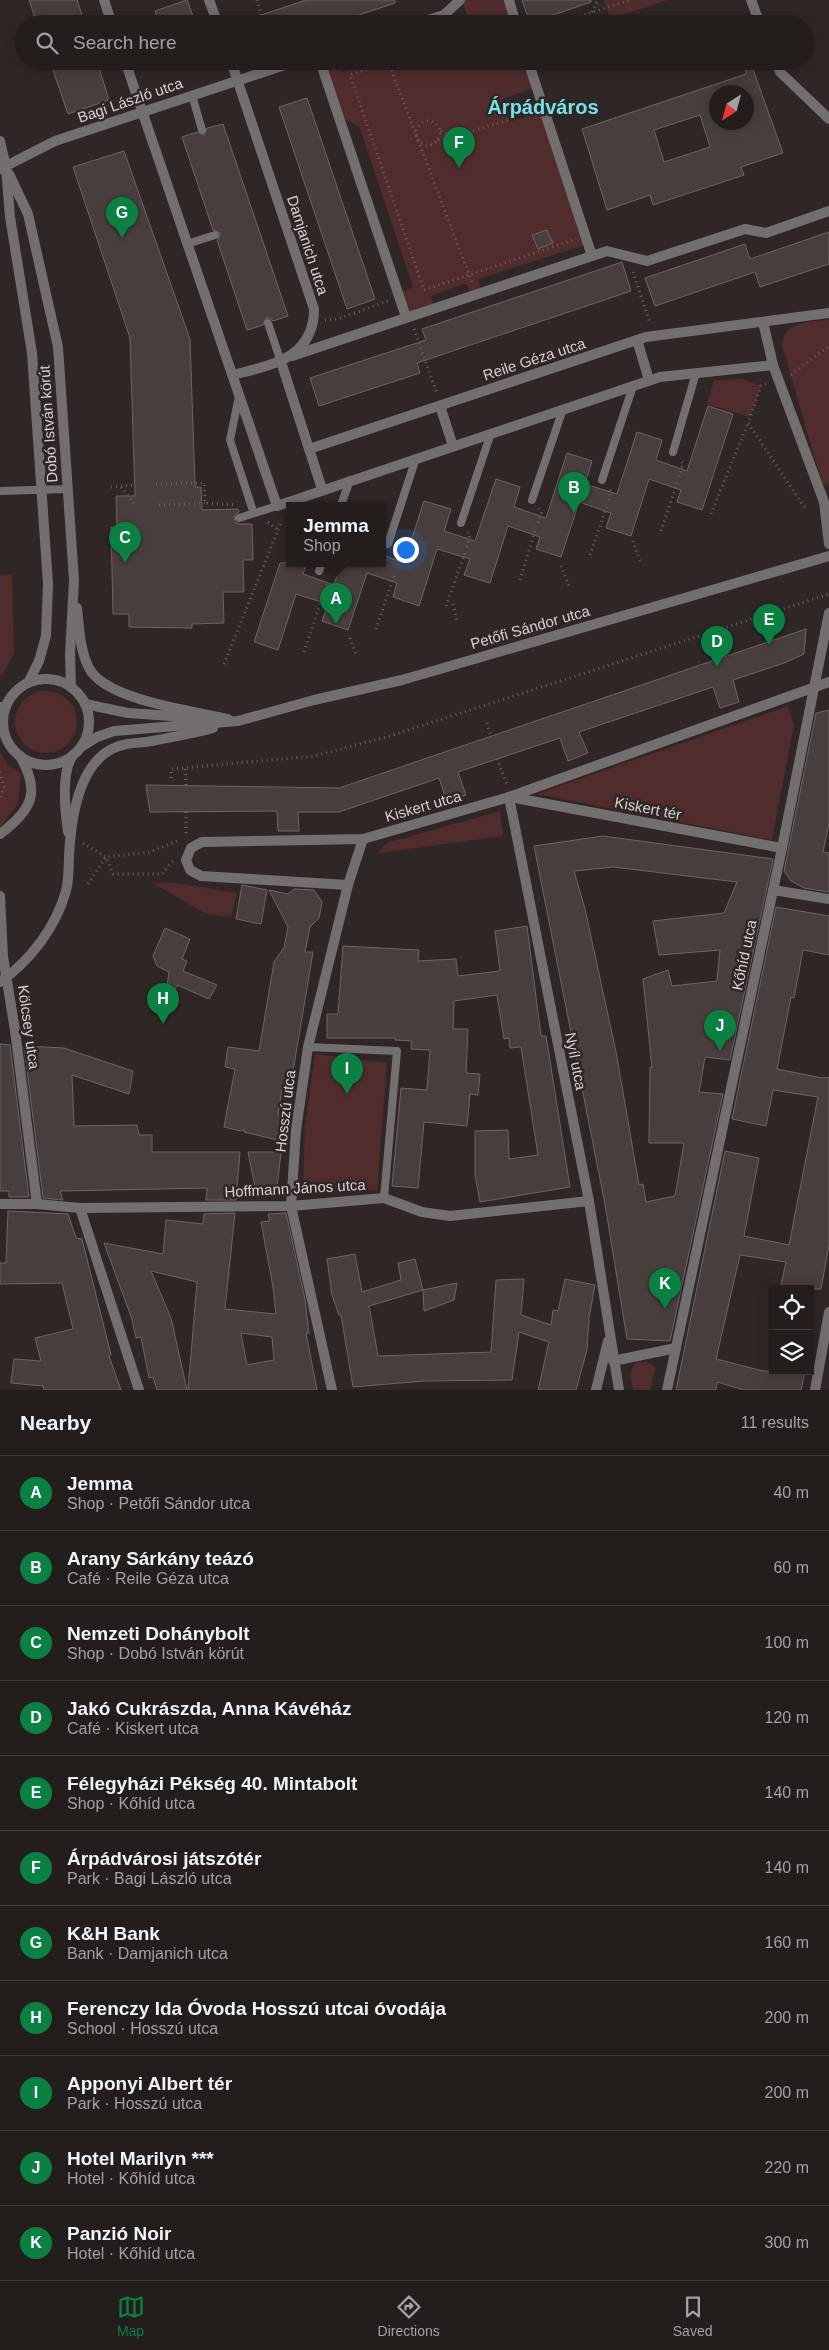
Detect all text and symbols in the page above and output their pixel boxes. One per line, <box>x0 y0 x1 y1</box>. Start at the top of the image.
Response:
search box <box>15 15 814 70</box>
icon: search <box>33 29 61 57</box>
text: Search here <box>73 32 177 53</box>
street label: Bagi László utca <box>75 74 185 126</box>
north arrow <box>709 85 754 130</box>
district label: Árpádváros <box>487 96 599 118</box>
pin: F <box>443 127 475 168</box>
street label: Damjanich utca <box>284 193 332 297</box>
pin: G <box>106 197 138 238</box>
street label: Reile Géza utca <box>481 334 588 384</box>
street label: Dobó István körút <box>35 364 61 483</box>
pin: B <box>558 472 590 513</box>
popup <box>286 502 386 567</box>
text: Jemma <box>303 515 369 536</box>
pin: C <box>109 522 141 563</box>
text: Shop <box>303 537 341 554</box>
your location <box>393 537 419 563</box>
pin: A <box>320 583 352 624</box>
street label: Petőfi Sándor utca <box>468 602 592 652</box>
pin: E <box>753 604 785 645</box>
pin: D <box>701 626 733 667</box>
street label: Kiskert utca <box>383 787 464 825</box>
street label: Kiskert tér <box>613 793 683 823</box>
street label: Kőhíd utca <box>728 918 760 992</box>
pin: H <box>147 983 179 1024</box>
street label: Kölcsey utca <box>15 984 43 1071</box>
pin: J <box>704 1010 736 1051</box>
street label: Nyíl utca <box>562 1031 590 1092</box>
pin: I <box>331 1053 363 1094</box>
street label: Hosszú utca <box>272 1068 299 1153</box>
street label: Hoffmann János utca <box>224 1176 367 1200</box>
pin: K <box>649 1268 681 1309</box>
map controls <box>769 1285 814 1375</box>
button: locate <box>769 1285 814 1330</box>
button: layers <box>769 1330 814 1375</box>
text: Nearby <box>20 1411 91 1434</box>
text: 11 results <box>741 1414 809 1431</box>
text: Jemma <box>67 1473 133 1494</box>
text: A <box>30 1484 42 1501</box>
text: 40 m <box>773 1484 809 1501</box>
text: Shop · Petőfi Sándor utca <box>67 1495 250 1512</box>
text: Arany Sárkány teázó <box>67 1548 254 1569</box>
text: B <box>30 1559 42 1576</box>
text: 60 m <box>773 1559 809 1576</box>
text: Café · Reile Géza utca <box>67 1570 229 1587</box>
text: Nemzeti Dohánybolt <box>67 1623 250 1644</box>
text: C <box>30 1634 42 1651</box>
text: 100 m <box>765 1634 809 1651</box>
text: Shop · Dobó István körút <box>67 1645 244 1662</box>
text: Jakó Cukrászda, Anna Kávéház <box>67 1698 351 1719</box>
text: D <box>30 1709 42 1726</box>
text: 120 m <box>765 1709 809 1726</box>
text: Café · Kiskert utca <box>67 1720 199 1737</box>
text: Félegyházi Pékség 40. Mintabolt <box>67 1773 357 1794</box>
text: E <box>31 1784 41 1801</box>
text: 140 m <box>765 1784 809 1801</box>
text: Shop · Kőhíd utca <box>67 1795 195 1812</box>
text: Árpádvárosi játszótér <box>67 1848 261 1869</box>
text: F <box>31 1859 41 1876</box>
text: 140 m <box>765 1859 809 1876</box>
text: Park · Bagi László utca <box>67 1870 232 1887</box>
text: K&H Bank <box>67 1923 160 1944</box>
text: G <box>30 1934 42 1951</box>
text: 160 m <box>765 1934 809 1951</box>
text: Bank · Damjanich utca <box>67 1945 228 1962</box>
text: Ferenczy Ida Óvoda Hosszú utcai óvodája <box>67 1998 446 2019</box>
text: H <box>30 2009 42 2026</box>
text: 200 m <box>765 2009 809 2026</box>
text: School · Hosszú utca <box>67 2020 218 2037</box>
text: Apponyi Albert tér <box>67 2073 232 2094</box>
text: I <box>34 2084 38 2101</box>
text: 200 m <box>765 2084 809 2101</box>
text: Park · Hosszú utca <box>67 2095 202 2112</box>
text: Hotel Marilyn *** <box>67 2148 214 2169</box>
text: J <box>32 2159 40 2176</box>
text: 220 m <box>765 2159 809 2176</box>
text: Hotel · Kőhíd utca <box>67 2170 195 2187</box>
text: Panzió Noir <box>67 2223 172 2244</box>
text: K <box>30 2234 42 2251</box>
text: 300 m <box>765 2234 809 2251</box>
text: Hotel · Kőhíd utca <box>67 2245 195 2262</box>
tab: Map <box>117 2293 145 2339</box>
tab: Directions <box>378 2293 440 2339</box>
tab: Saved <box>673 2293 712 2339</box>

